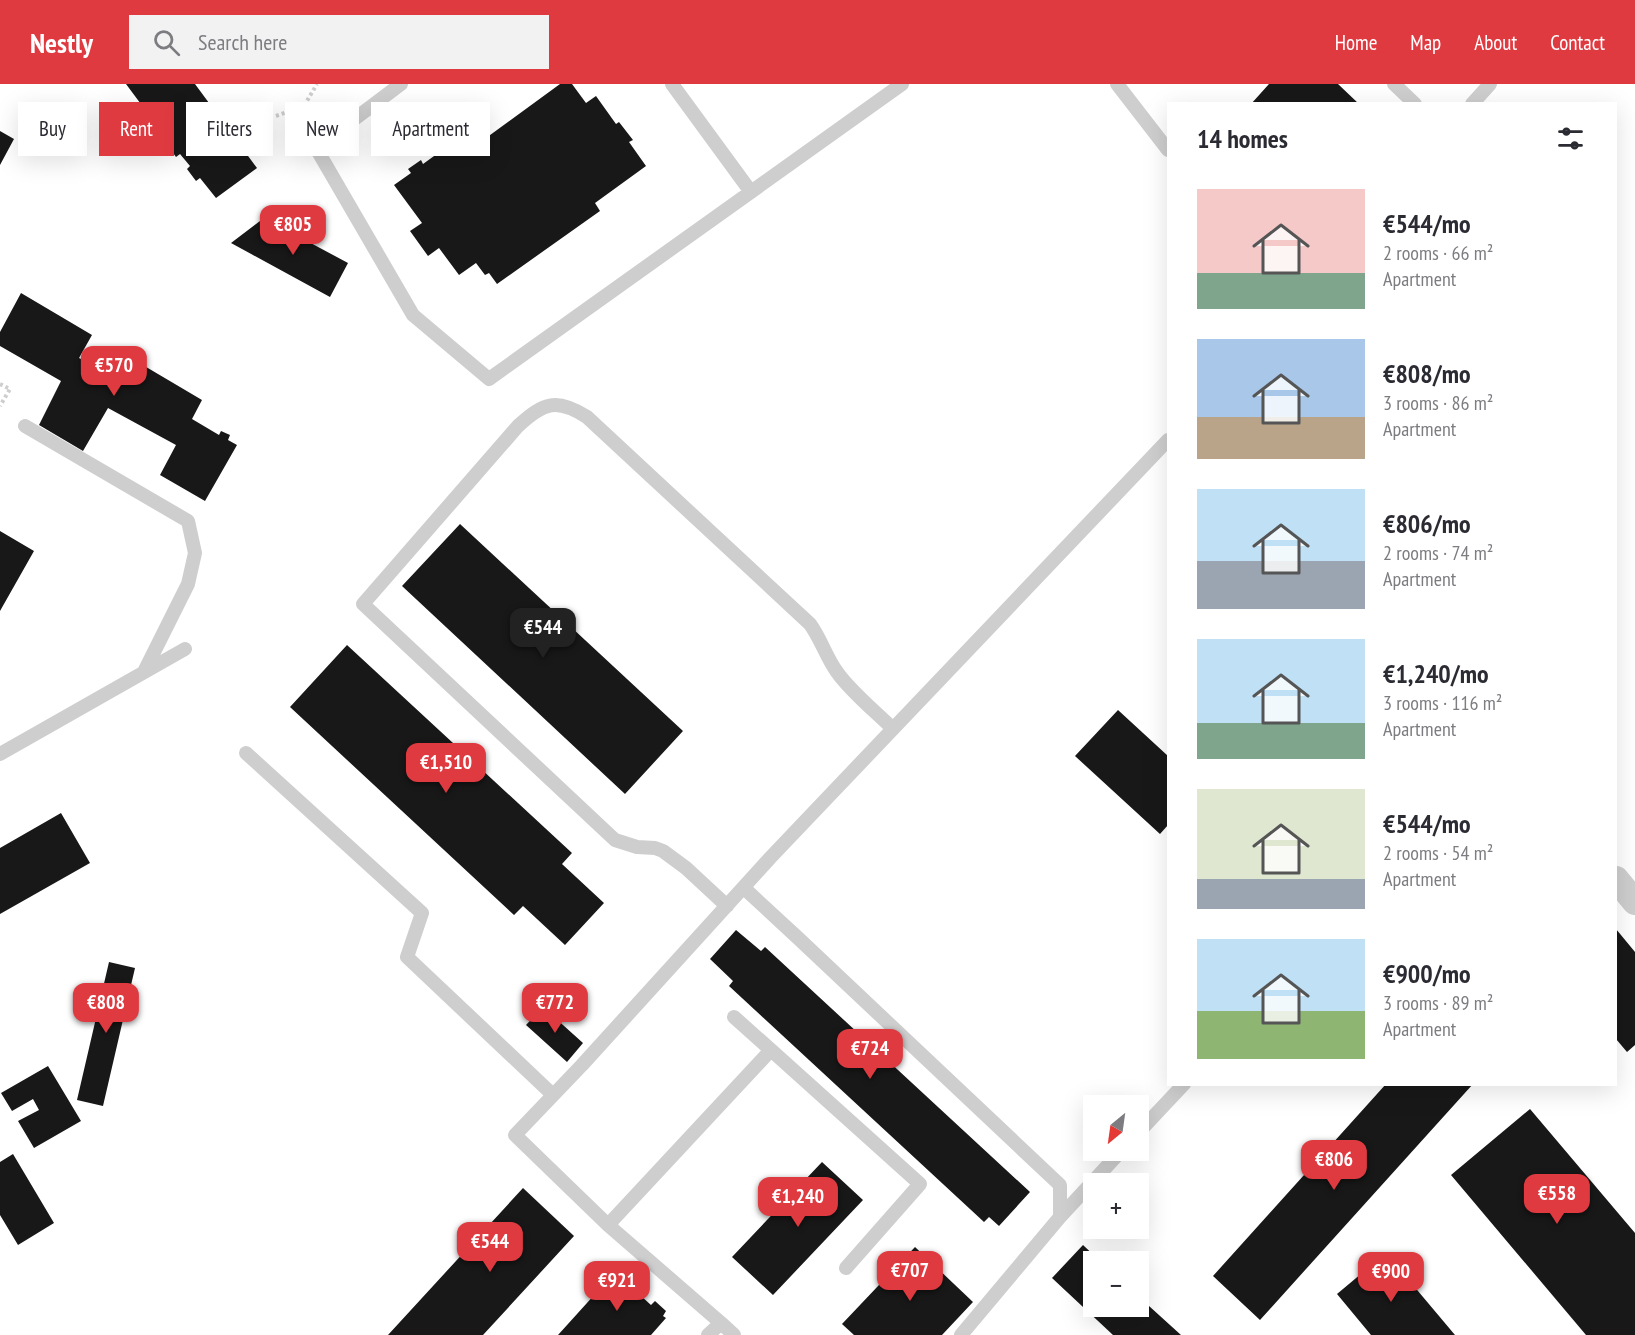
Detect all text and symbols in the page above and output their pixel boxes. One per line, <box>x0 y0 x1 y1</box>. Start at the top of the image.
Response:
search box <box>129 15 549 69</box>
text: Nestly <box>30 24 93 61</box>
icon: search <box>150 26 183 59</box>
text: Search here <box>198 28 287 56</box>
text: Home <box>1335 29 1377 56</box>
text: Map <box>1410 29 1441 56</box>
text: About <box>1474 29 1517 56</box>
text: Contact <box>1550 29 1605 56</box>
chip: Buy <box>18 102 87 156</box>
chip: Rent <box>99 102 174 156</box>
chip: Filters <box>186 102 273 156</box>
chip: New <box>285 102 359 156</box>
chip: Apartment <box>371 102 490 156</box>
text: 14 homes <box>1197 122 1288 155</box>
icon: filters <box>1554 122 1587 155</box>
pin: €805 <box>257 205 329 256</box>
text: €544/mo <box>1383 207 1471 240</box>
text: €805 <box>274 211 312 237</box>
icon: home <box>1245 213 1317 285</box>
text: 2 rooms · 66 m² <box>1383 240 1493 266</box>
text: Apartment <box>1383 266 1456 292</box>
pin: €570 <box>78 346 150 397</box>
text: €570 <box>95 352 133 378</box>
text: €808/mo <box>1383 357 1471 390</box>
icon: home <box>1245 363 1317 435</box>
text: 3 rooms · 86 m² <box>1383 390 1493 416</box>
text: Apartment <box>1383 416 1456 442</box>
text: €806/mo <box>1383 507 1471 540</box>
icon: home <box>1245 513 1317 585</box>
text: 2 rooms · 74 m² <box>1383 540 1493 566</box>
text: Apartment <box>1383 566 1456 592</box>
pin: €544 <box>507 608 579 659</box>
text: €544 <box>524 614 562 640</box>
text: €1,240/mo <box>1383 657 1489 690</box>
icon: home <box>1245 663 1317 735</box>
text: 3 rooms · 116 m² <box>1383 690 1502 716</box>
text: Apartment <box>1383 716 1456 742</box>
pin: €1,510 <box>397 743 495 794</box>
text: €1,510 <box>420 749 472 775</box>
text: €544/mo <box>1383 807 1471 840</box>
icon: home <box>1245 813 1317 885</box>
text: 2 rooms · 54 m² <box>1383 840 1493 866</box>
text: Apartment <box>1383 866 1456 892</box>
text: €900/mo <box>1383 957 1471 990</box>
icon: home <box>1245 963 1317 1035</box>
pin: €808 <box>70 983 142 1034</box>
pin: €772 <box>519 983 591 1034</box>
text: €808 <box>87 989 125 1015</box>
text: €772 <box>536 989 574 1015</box>
text: 3 rooms · 89 m² <box>1383 990 1493 1016</box>
text: Apartment <box>1383 1016 1456 1042</box>
pin: €724 <box>834 1029 906 1080</box>
text: €724 <box>851 1035 889 1061</box>
north arrow <box>1083 1095 1149 1161</box>
map controls <box>1083 1095 1149 1317</box>
pin: €806 <box>1298 1140 1370 1191</box>
text: €806 <box>1315 1146 1353 1172</box>
button: + <box>1083 1173 1149 1239</box>
pin: €558 <box>1521 1174 1593 1225</box>
pin: €1,240 <box>749 1177 847 1228</box>
text: €558 <box>1538 1180 1576 1206</box>
text: €1,240 <box>772 1183 824 1209</box>
pin: €544 <box>454 1222 526 1273</box>
text: €544 <box>471 1228 509 1254</box>
pin: €707 <box>874 1251 946 1302</box>
button: − <box>1083 1251 1149 1317</box>
pin: €900 <box>1355 1252 1427 1303</box>
text: €707 <box>891 1257 929 1283</box>
text: €900 <box>1372 1258 1410 1284</box>
pin: €921 <box>581 1261 653 1312</box>
text: €921 <box>598 1267 636 1293</box>

